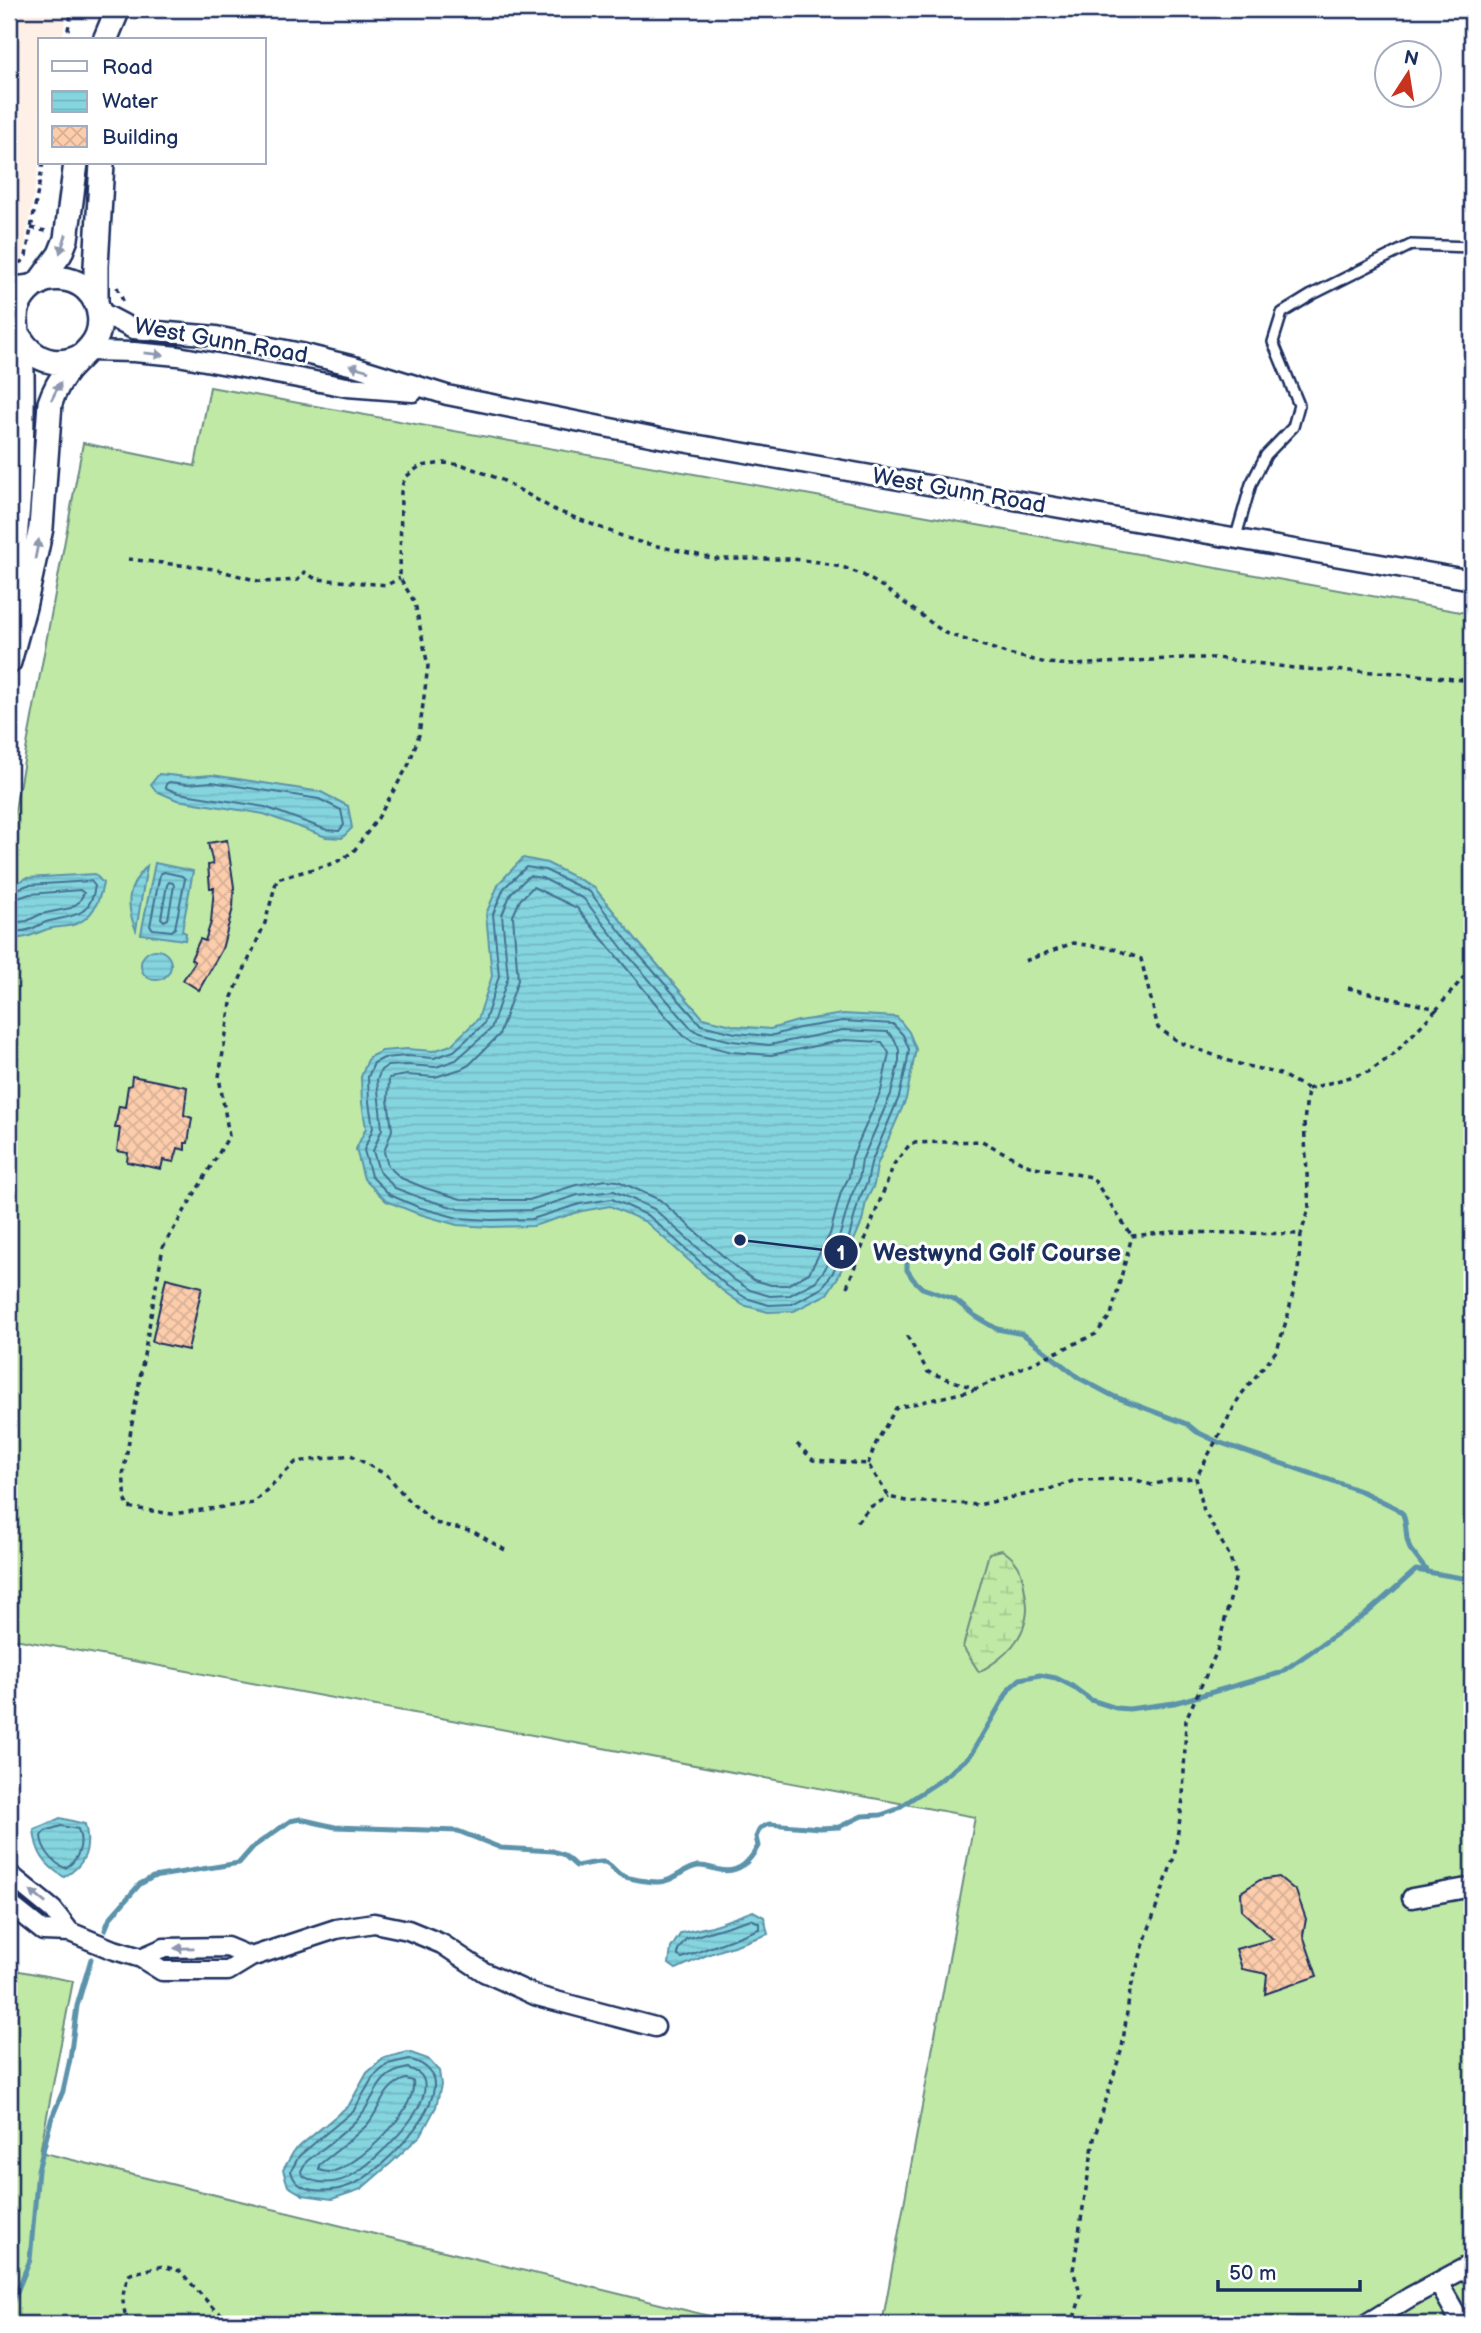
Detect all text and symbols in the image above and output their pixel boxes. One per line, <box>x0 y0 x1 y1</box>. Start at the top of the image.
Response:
legend <box>38 38 266 164</box>
north arrow <box>1372 38 1442 108</box>
text: N <box>1402 46 1421 72</box>
text: Road <box>102 55 153 80</box>
text: Water <box>102 89 158 114</box>
text: Building <box>102 125 178 150</box>
one-way arrow <box>57 233 68 254</box>
street label: West Gunn Road <box>132 312 310 370</box>
one-way arrow <box>144 348 166 359</box>
one-way arrow <box>348 363 369 373</box>
one-way arrow <box>50 381 61 401</box>
street label: West Gunn Road <box>870 462 1048 520</box>
one-way arrow <box>31 538 42 560</box>
callout: Westwynd Golf Course <box>824 1230 1135 1275</box>
text: Westwynd Golf Course <box>873 1239 1121 1268</box>
text: 1 <box>837 1241 845 1266</box>
one-way arrow <box>29 1890 47 1905</box>
one-way arrow <box>173 1942 195 1954</box>
scale bar <box>1218 2249 1360 2293</box>
text: 50 m <box>1229 2261 1276 2286</box>

